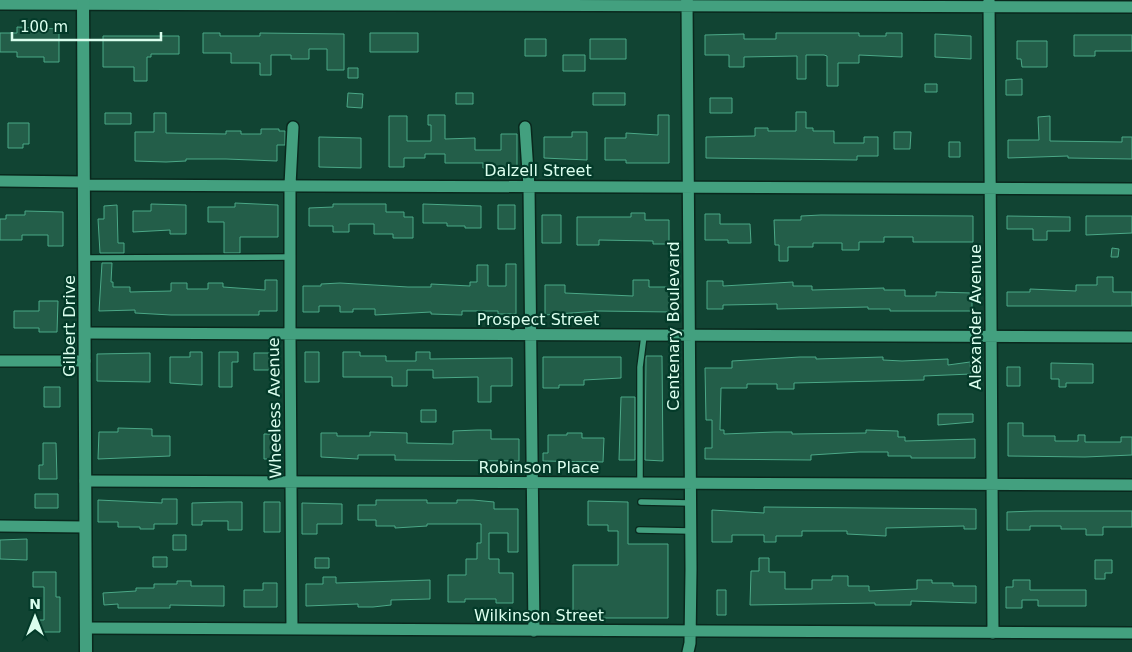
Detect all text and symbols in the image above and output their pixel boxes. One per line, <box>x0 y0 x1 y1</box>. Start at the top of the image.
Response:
scale bar <box>12 10 161 42</box>
text: 100 m <box>20 18 68 36</box>
street label: Dalzell Street <box>484 161 592 180</box>
street label: Centenary Boulevard <box>664 241 683 411</box>
street label: Alexander Avenue <box>966 244 985 390</box>
street label: Gilbert Drive <box>60 275 79 377</box>
street label: Prospect Street <box>477 310 599 329</box>
street label: Wheeless Avenue <box>264 337 285 479</box>
street label: Robinson Place <box>479 458 599 477</box>
north arrow <box>10 592 60 642</box>
text: N <box>29 596 41 612</box>
street label: Wilkinson Street <box>474 606 604 625</box>

